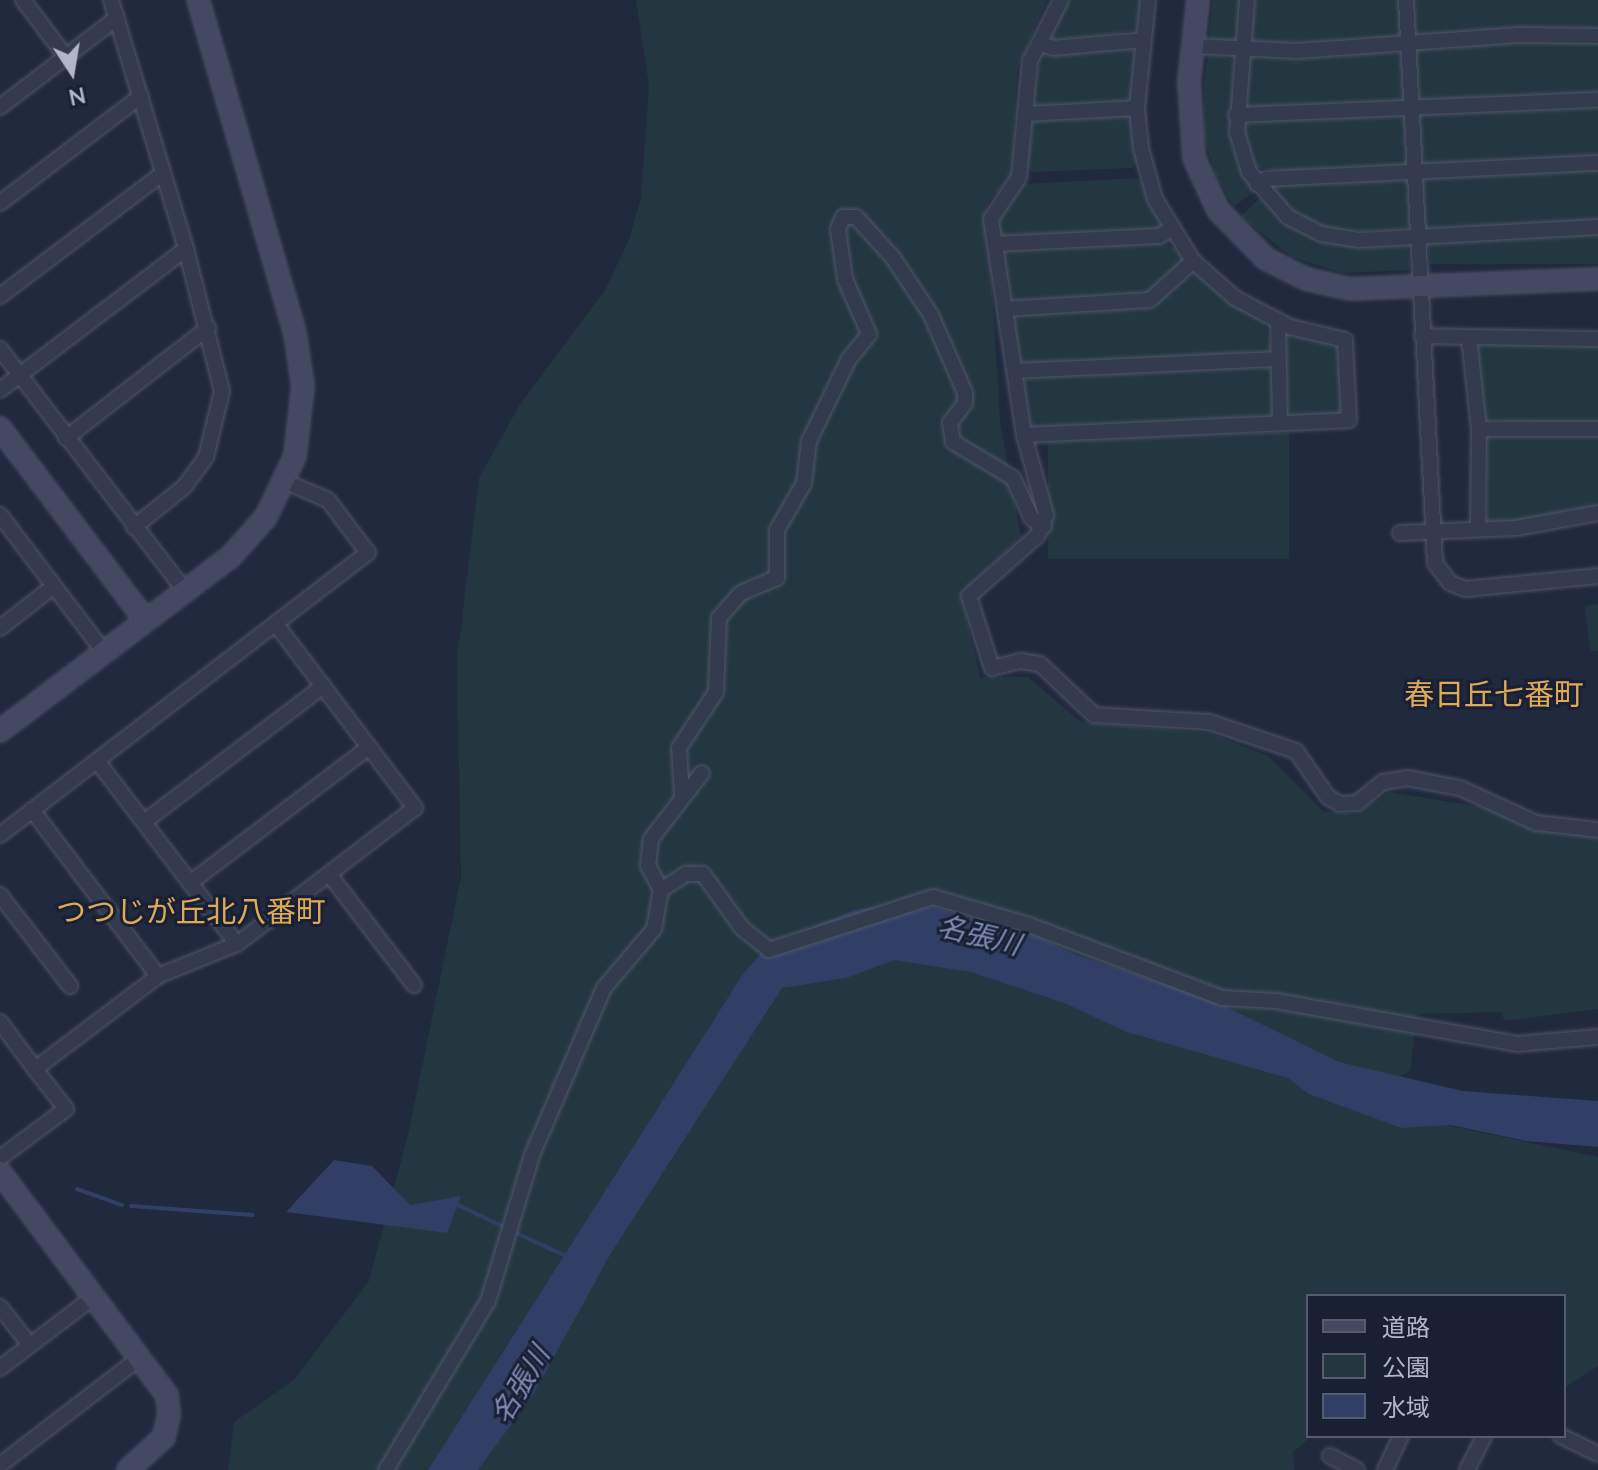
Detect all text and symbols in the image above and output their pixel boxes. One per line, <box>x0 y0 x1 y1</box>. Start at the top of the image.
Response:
north arrow <box>32 32 112 112</box>
text: N <box>66 79 88 112</box>
district label: 春日丘七番町 <box>1404 678 1584 714</box>
district label: つつじが丘北八番町 <box>56 895 326 931</box>
water label: 名張川 <box>934 910 1024 962</box>
legend <box>1306 1294 1566 1438</box>
text: 道路 <box>1382 1312 1430 1344</box>
water label: 名張川 <box>485 1340 557 1430</box>
text: 公園 <box>1382 1352 1430 1384</box>
text: 水域 <box>1382 1392 1430 1424</box>

